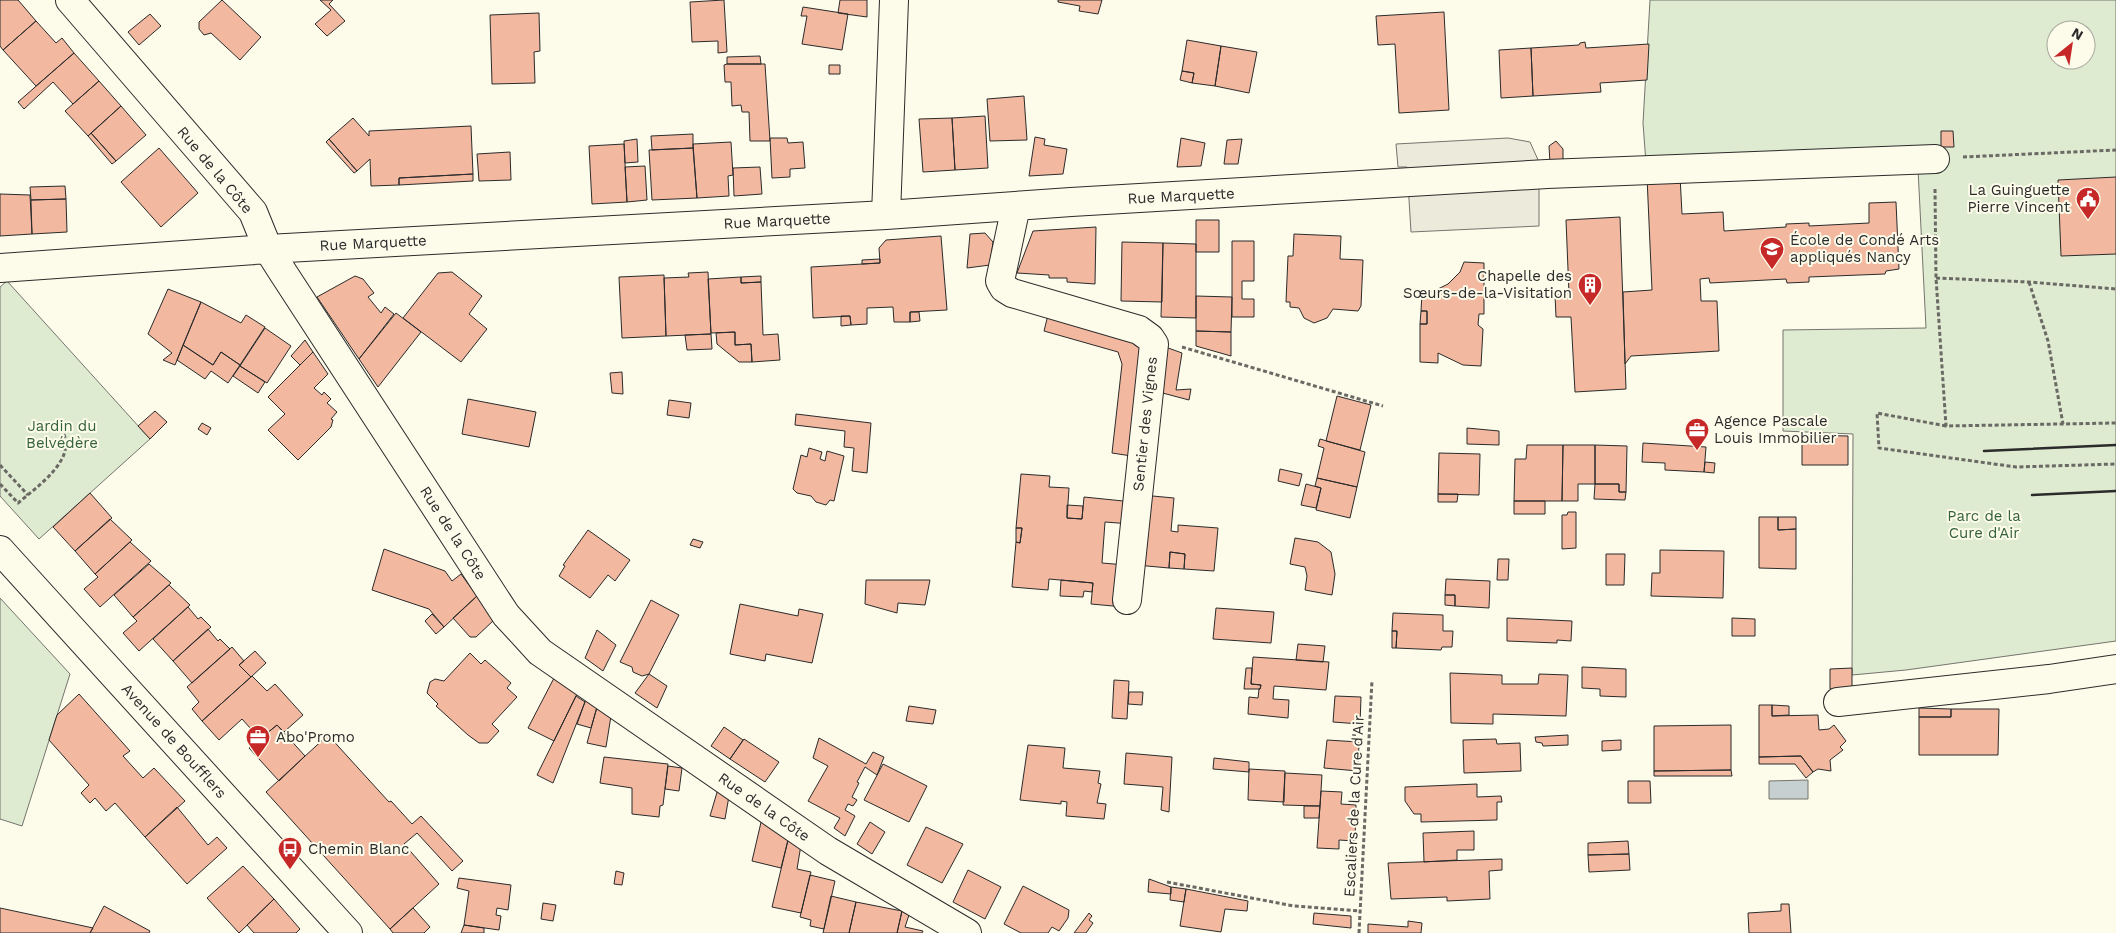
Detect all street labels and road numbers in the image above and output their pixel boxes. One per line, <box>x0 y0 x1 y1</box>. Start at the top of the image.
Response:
street label: Rue de la Côte <box>173 123 257 217</box>
street label: Rue Marquette <box>1127 184 1235 208</box>
street label: Rue Marquette <box>723 209 831 233</box>
street label: Rue Marquette <box>319 231 427 255</box>
street label: Sentier des Vignes <box>1129 356 1161 492</box>
street label: Rue de la Côte <box>416 483 490 583</box>
street label: Avenue de Boufflers <box>118 680 230 802</box>
street label: Escaliers de la Cure d'Air <box>1340 715 1368 897</box>
street label: Rue de la Côte <box>715 769 813 845</box>

